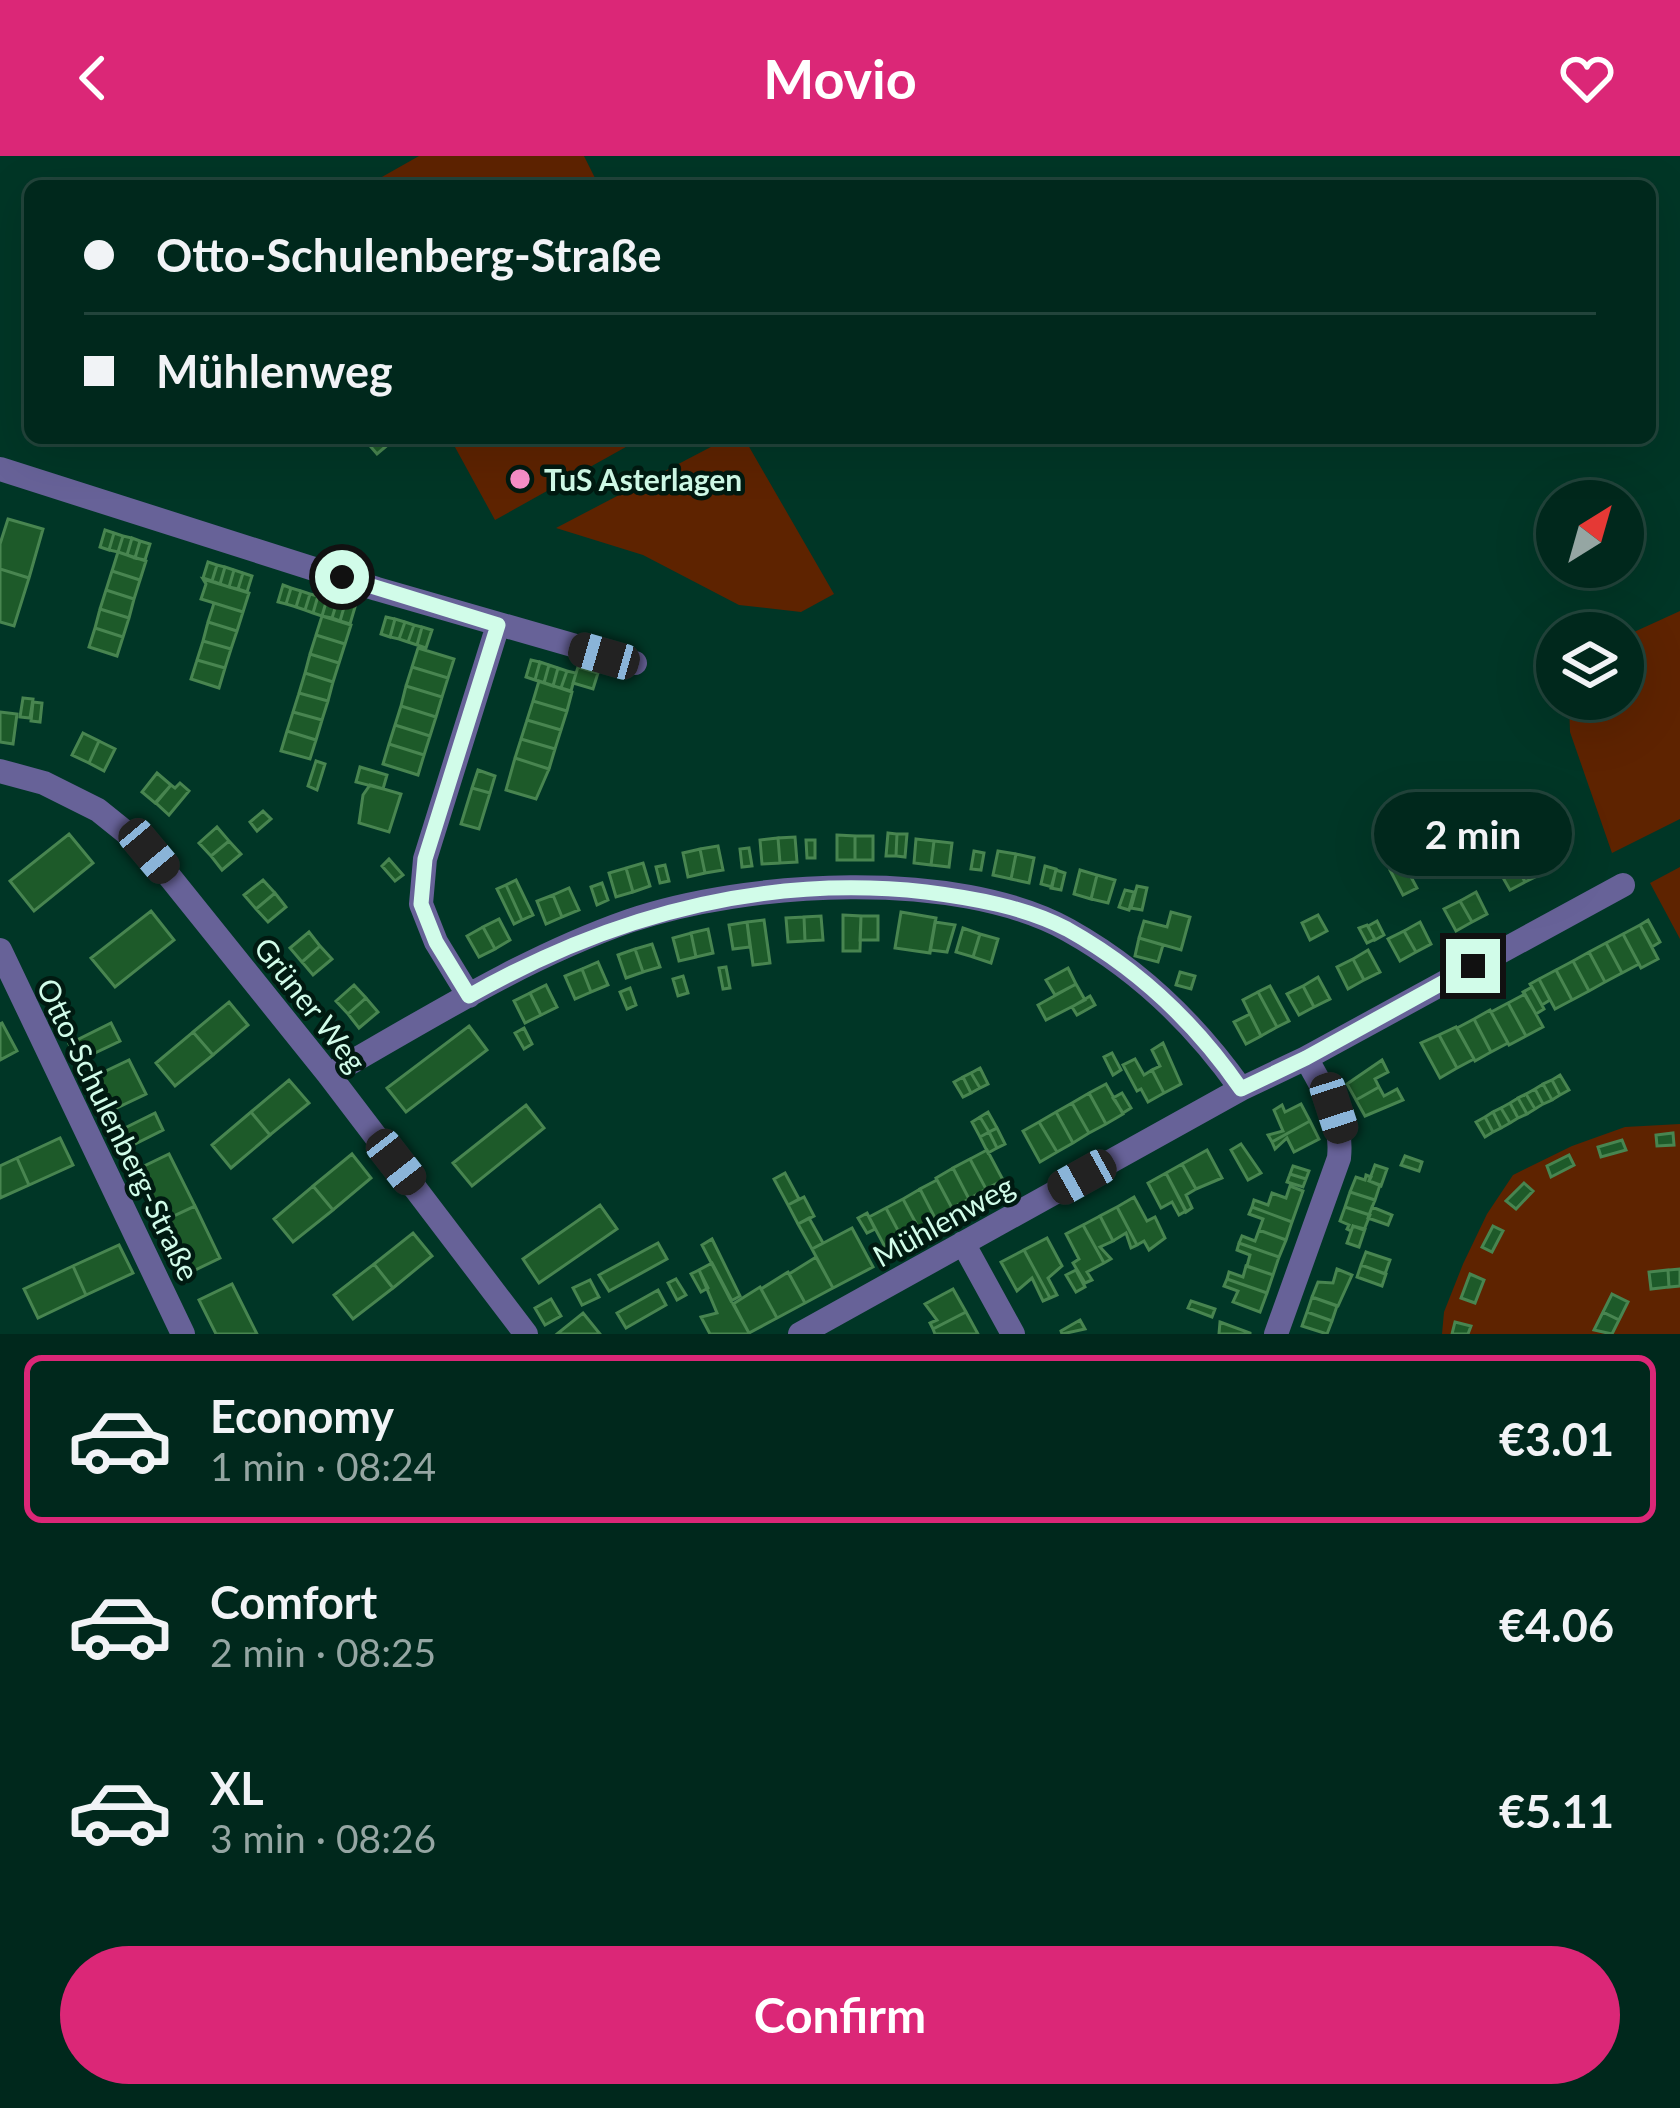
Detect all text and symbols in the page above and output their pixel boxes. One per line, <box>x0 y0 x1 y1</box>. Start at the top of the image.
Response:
icon: back <box>60 45 126 111</box>
icon: heart <box>1554 45 1620 111</box>
text: Movio <box>763 46 917 111</box>
text: Otto-Schulenberg-Straße <box>156 228 662 282</box>
text: Mühlenweg <box>156 344 393 398</box>
place label: TuS Asterlagen <box>544 461 742 497</box>
marker: TuS Asterlagen <box>507 466 533 492</box>
north arrow <box>1536 480 1644 588</box>
map controls <box>1536 480 1644 720</box>
route start <box>315 550 369 604</box>
button: layers <box>1536 612 1644 720</box>
car <box>564 629 644 683</box>
callout: 2 min <box>1374 792 1572 876</box>
text: 2 min <box>1425 811 1521 857</box>
car <box>112 812 186 890</box>
street label: Grüner Weg <box>247 930 375 1078</box>
route end <box>1446 939 1500 993</box>
street label: Otto-Schulenberg-Straße <box>30 972 208 1286</box>
car <box>1306 1068 1362 1148</box>
car <box>360 1123 432 1201</box>
car <box>1042 1144 1122 1210</box>
street label: Mühlenweg <box>866 1167 1020 1273</box>
icon: car <box>66 1385 174 1493</box>
text: Economy <box>210 1389 394 1443</box>
text: €3.01 <box>1499 1412 1614 1466</box>
text: 1 min · 08:24 <box>210 1443 436 1489</box>
icon: car <box>66 1571 174 1679</box>
text: Comfort <box>210 1575 377 1629</box>
text: €4.06 <box>1499 1598 1614 1652</box>
text: 2 min · 08:25 <box>210 1629 436 1675</box>
icon: car <box>66 1757 174 1865</box>
text: XL <box>210 1761 264 1815</box>
text: €5.11 <box>1499 1784 1614 1838</box>
text: 3 min · 08:26 <box>210 1815 436 1861</box>
button: Confirm <box>60 1946 1620 2084</box>

